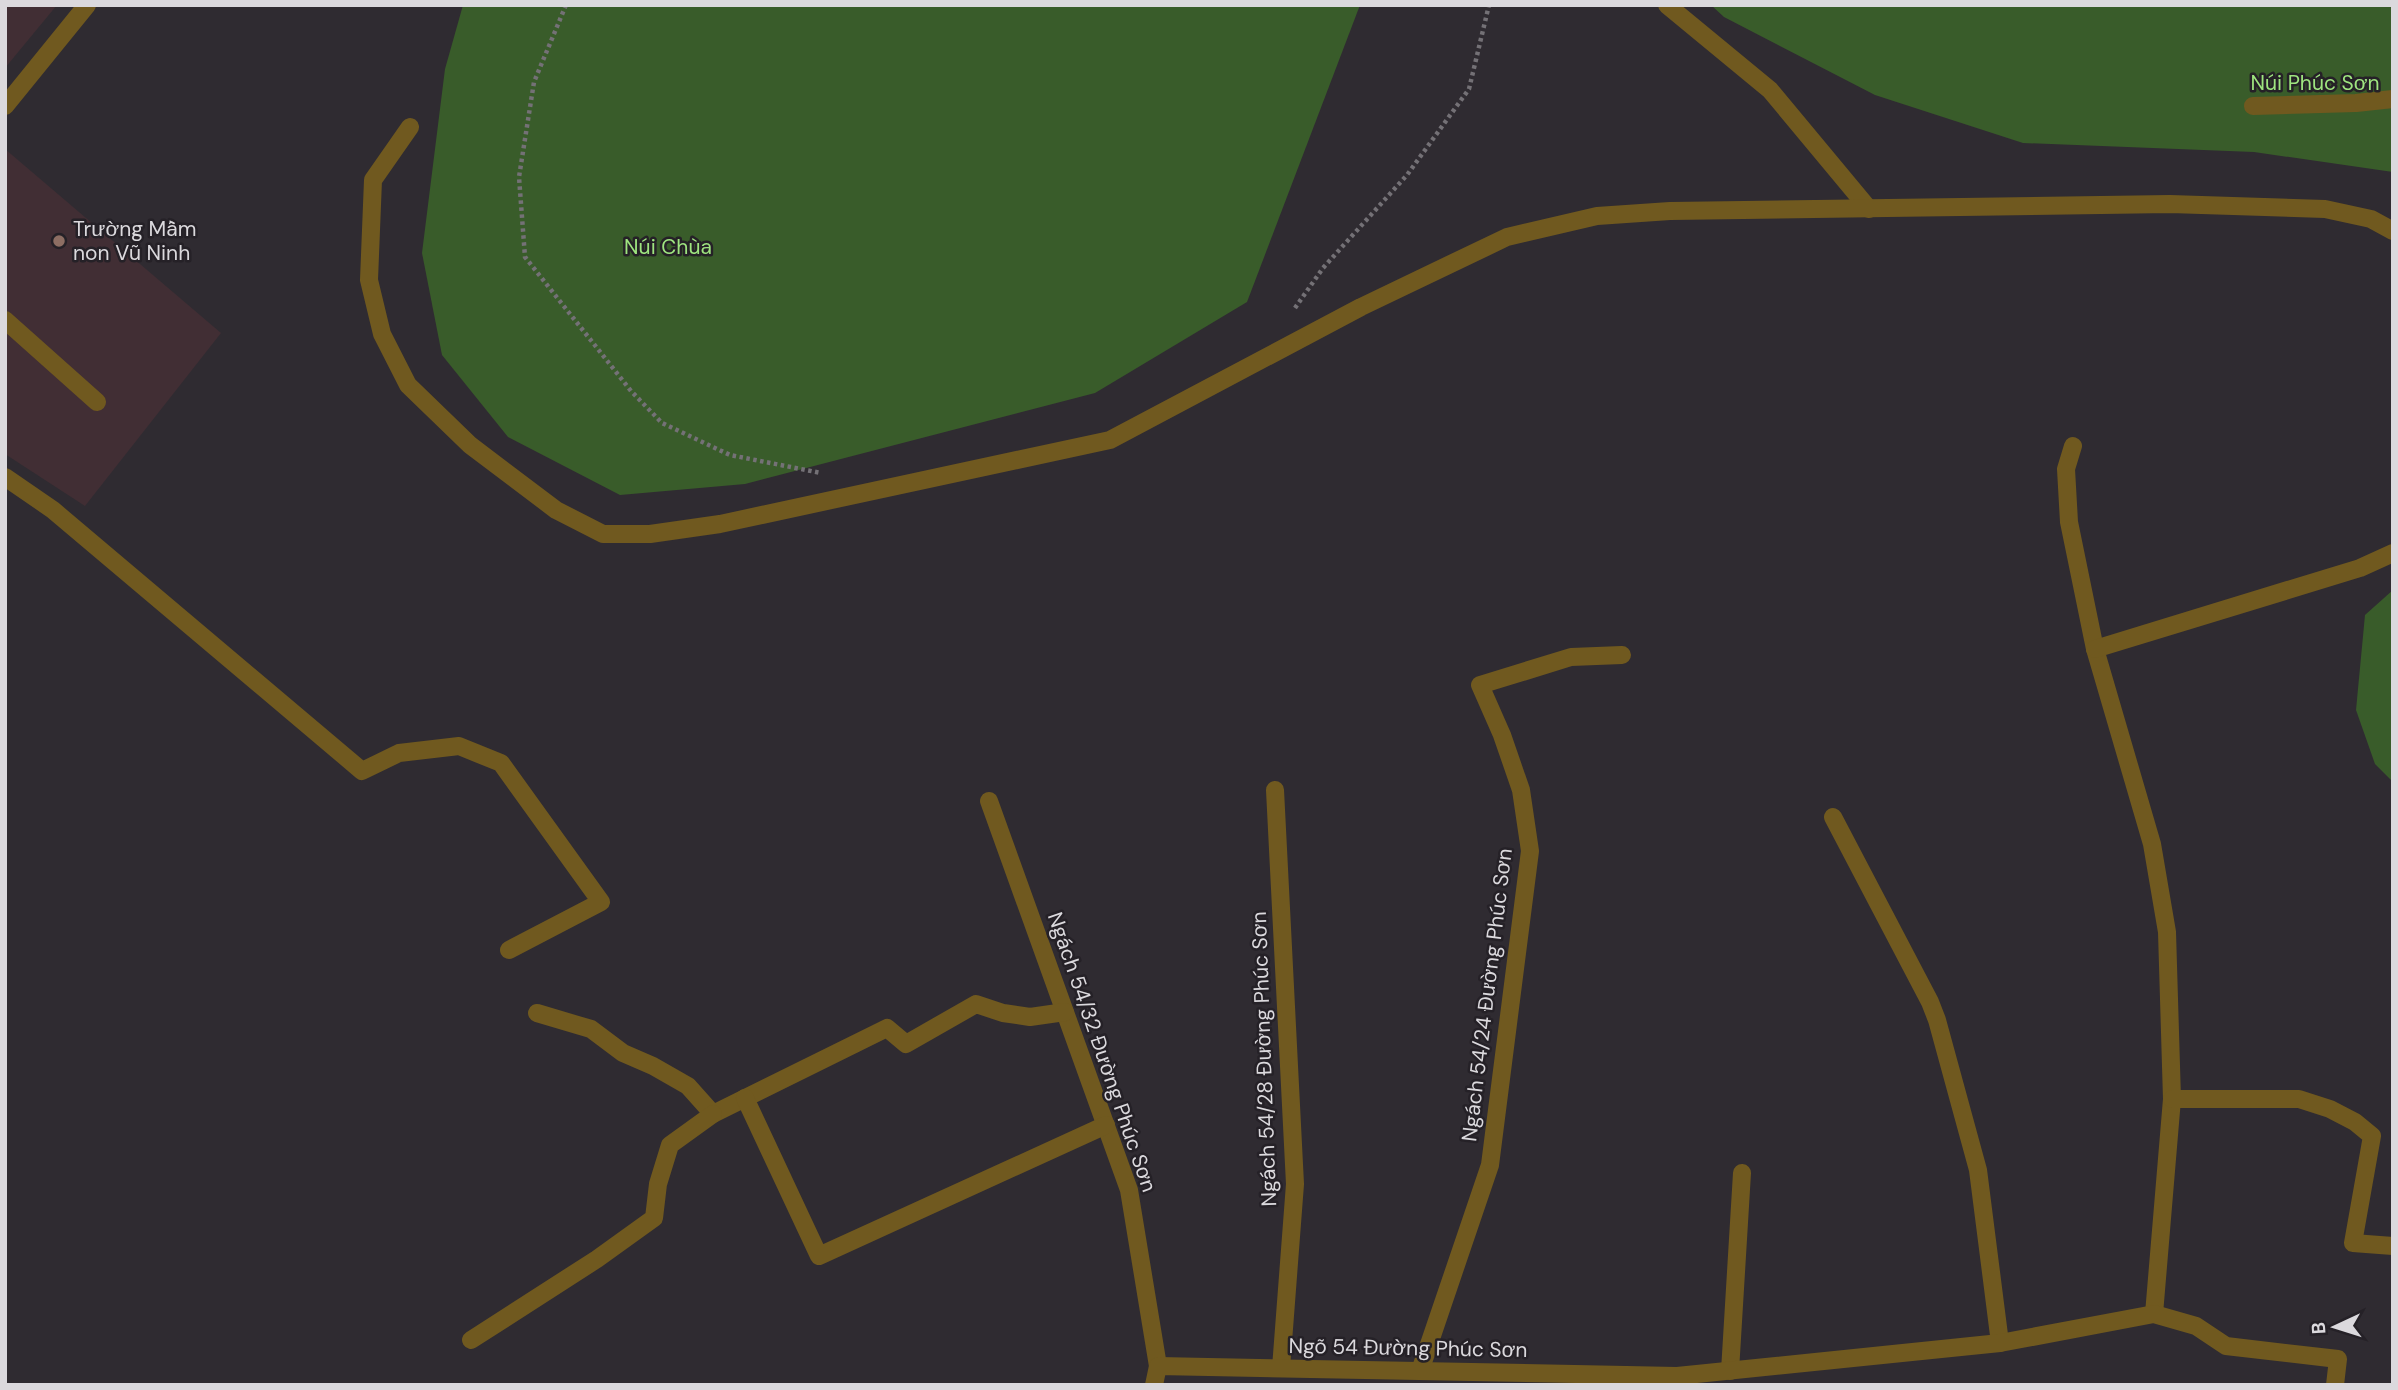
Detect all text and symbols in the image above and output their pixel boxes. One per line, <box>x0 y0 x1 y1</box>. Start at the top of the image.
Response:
park label: Núi Phúc Sơn <box>2250 69 2380 97</box>
place label: Trường Mầm non Vũ Ninh <box>73 215 196 267</box>
marker: Trường Mầm non Vũ Ninh <box>51 233 67 249</box>
park label: Núi Chùa <box>624 233 712 261</box>
street label: Ngách 54/24 Đường Phúc Sơn <box>1455 847 1519 1143</box>
street label: Ngách 54/32 Đường Phúc Sơn <box>1041 908 1163 1196</box>
street label: Ngách 54/28 Đường Phúc Sơn <box>1245 911 1283 1207</box>
north arrow <box>2300 1292 2370 1362</box>
text: B <box>2306 1321 2331 1335</box>
street label: Ngõ 54 Đường Phúc Sơn <box>1288 1332 1528 1364</box>

